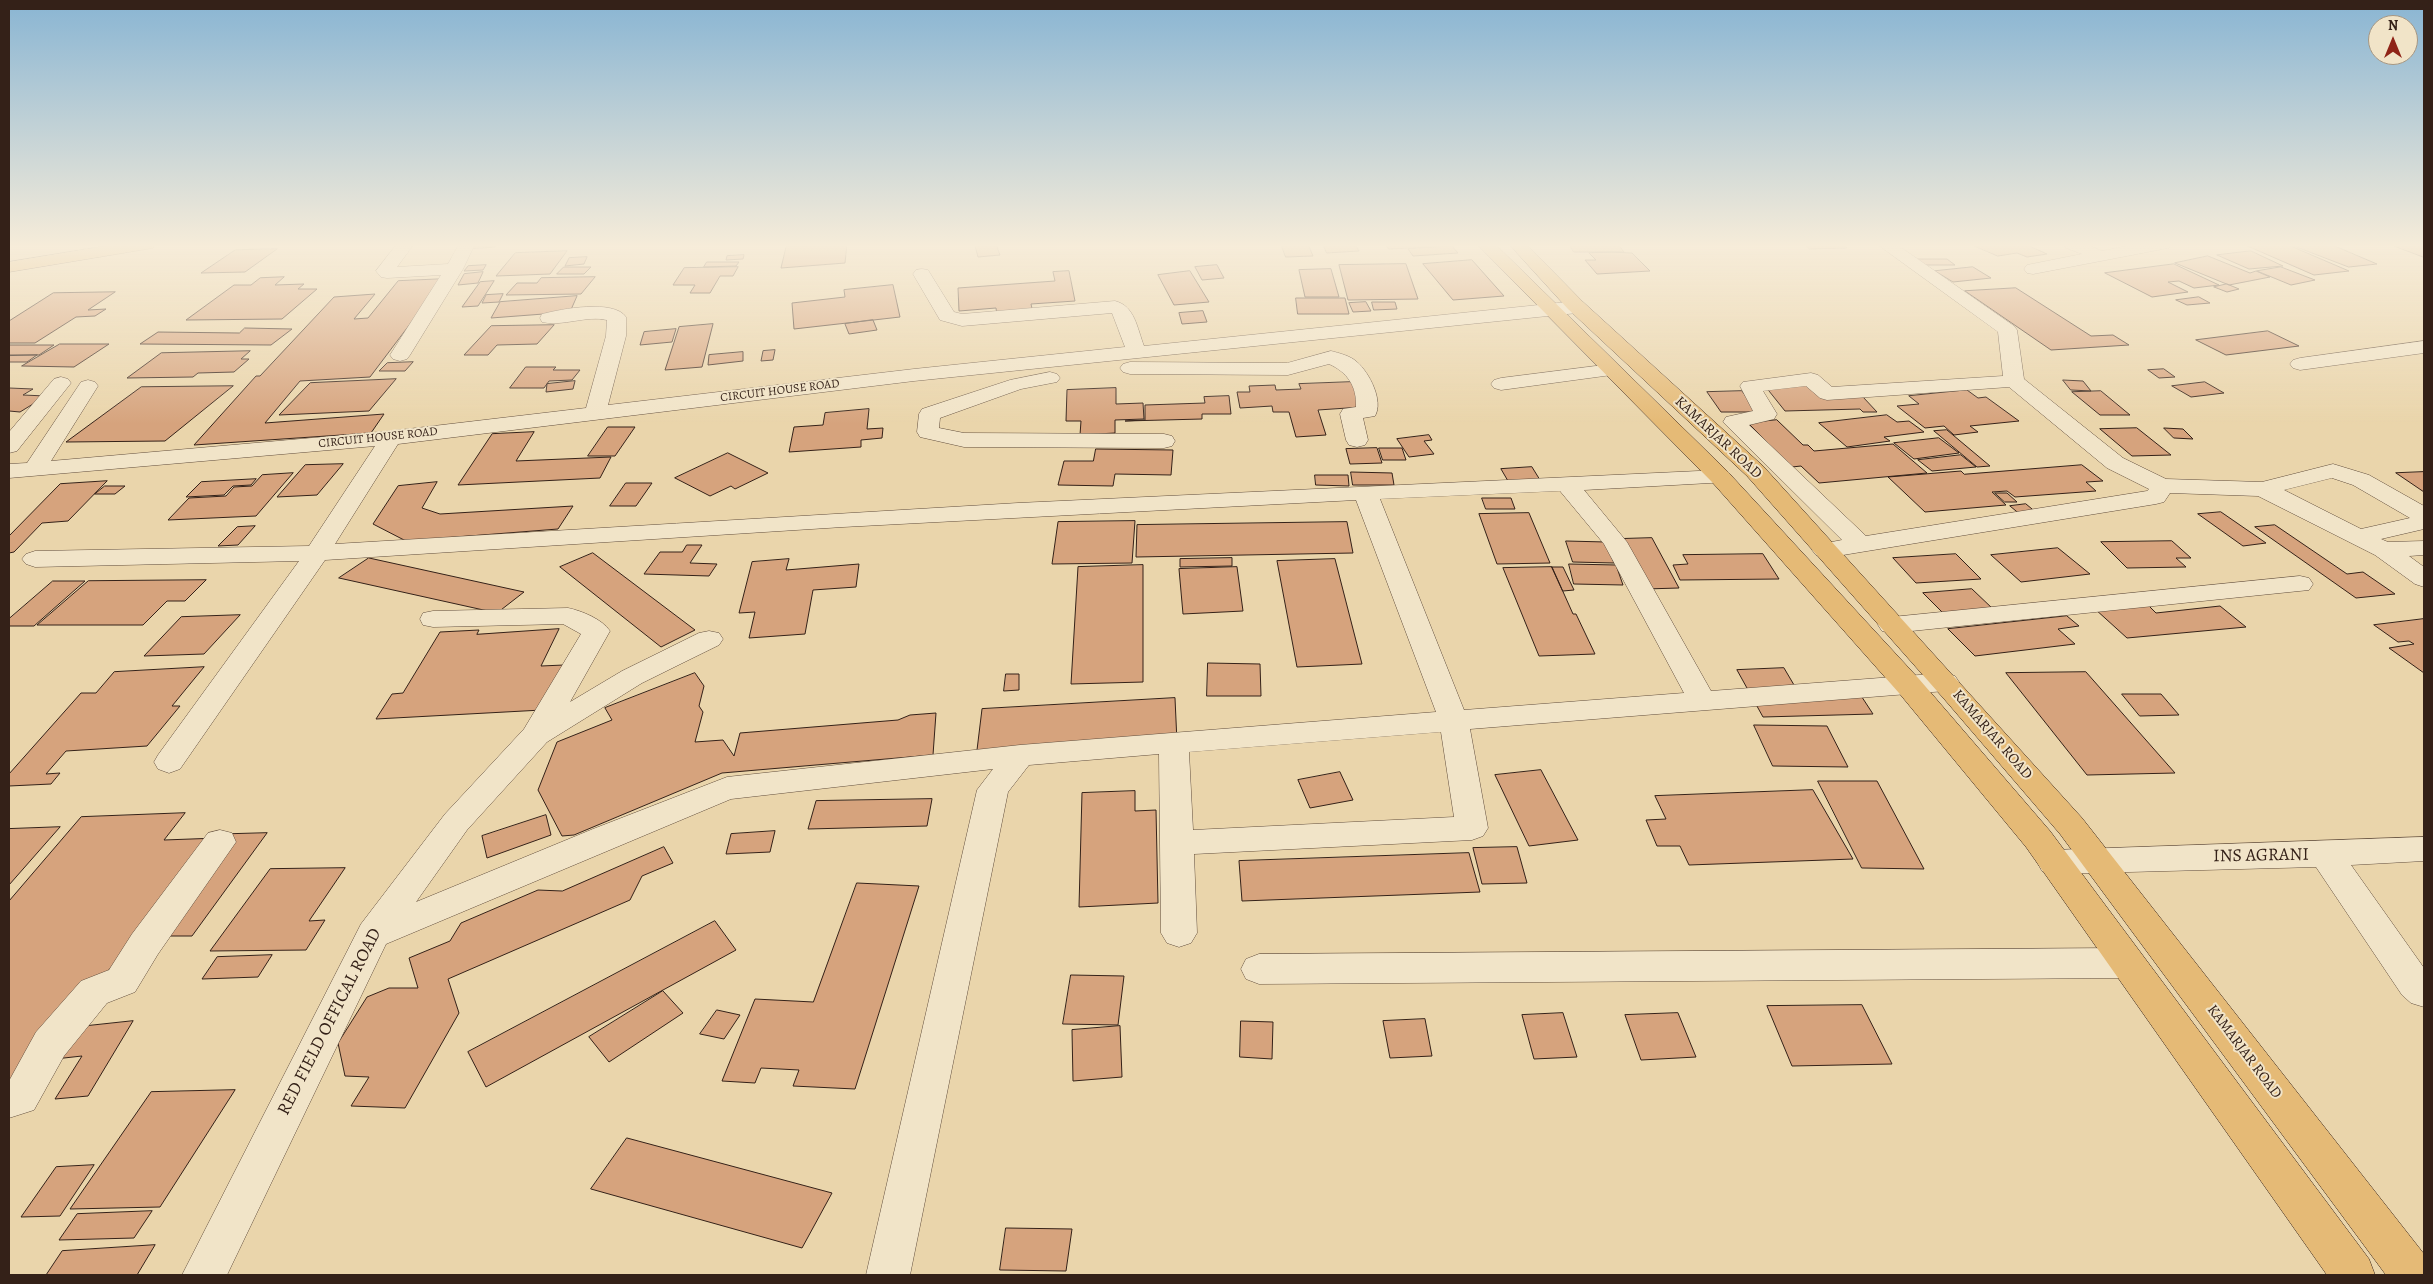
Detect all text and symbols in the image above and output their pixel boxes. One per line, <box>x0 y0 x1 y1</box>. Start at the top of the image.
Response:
north arrow <box>2368 15 2418 65</box>
text: N <box>2388 16 2398 35</box>
street label: CIRCUIT HOUSE ROAD <box>720 377 840 405</box>
street label: KAMARJAR ROAD <box>1671 393 1765 483</box>
street label: CIRCUIT HOUSE ROAD <box>318 425 438 451</box>
street label: KAMARJAR ROAD <box>1948 687 2036 783</box>
street label: INS AGRANI <box>2213 844 2309 868</box>
street label: RED FIELD OFFICAL ROAD <box>273 925 387 1119</box>
street label: KAMARJAR ROAD <box>2203 1002 2285 1102</box>

